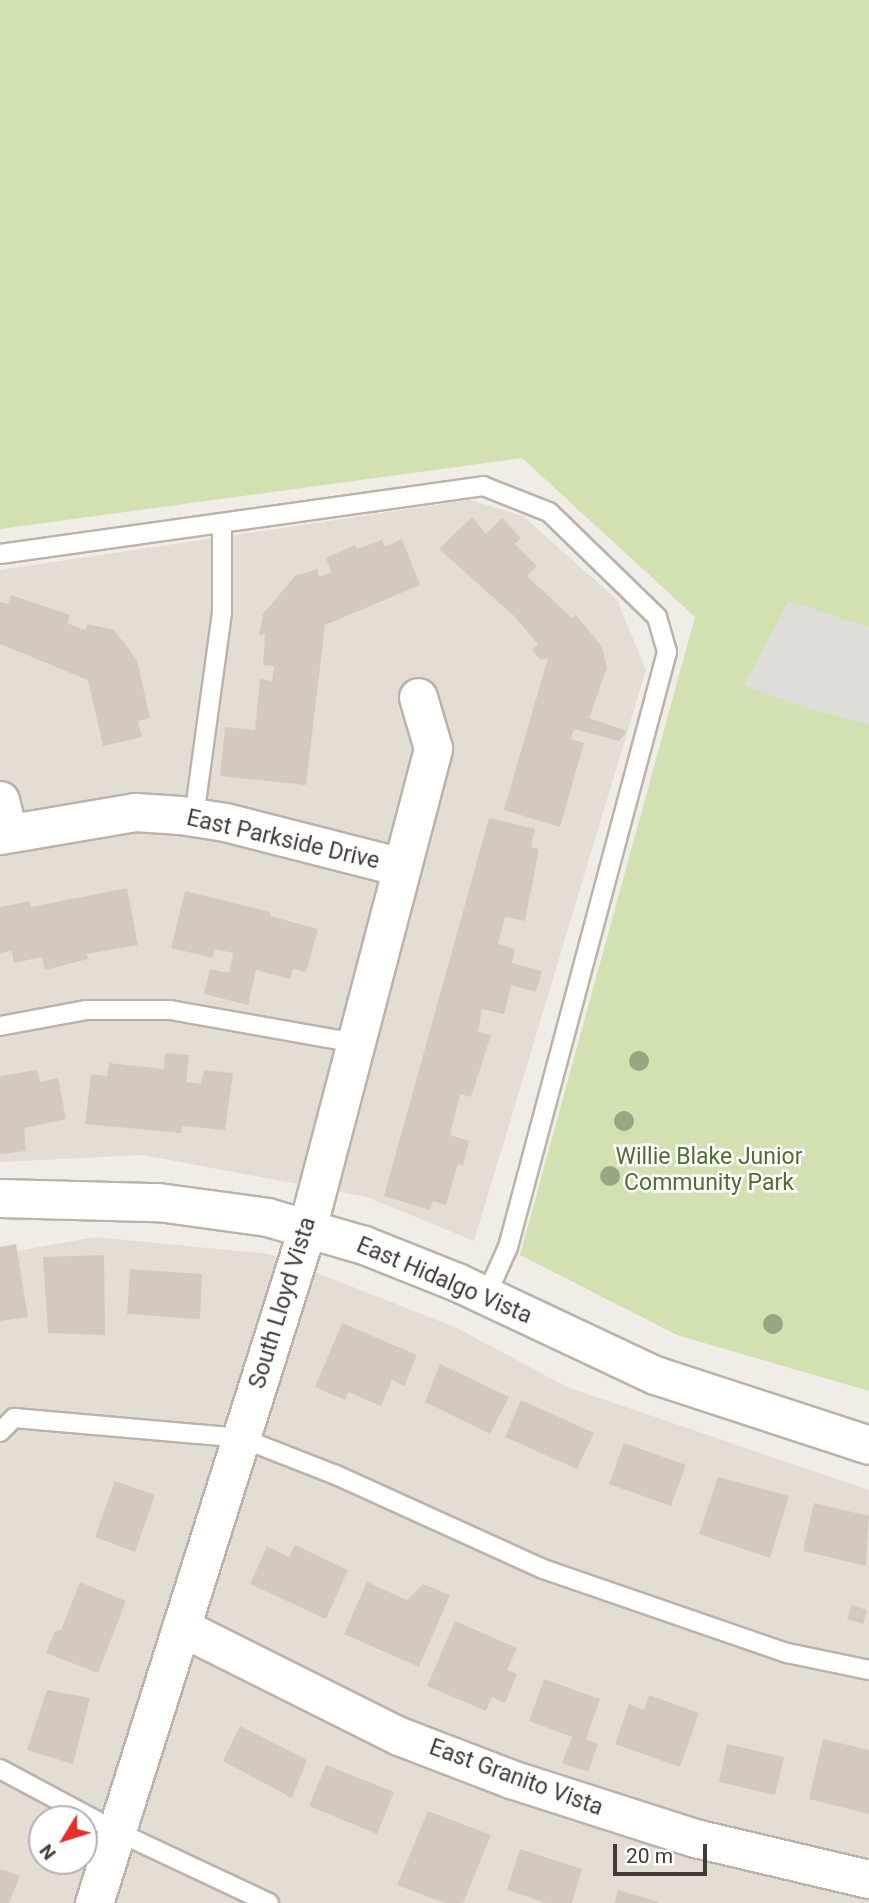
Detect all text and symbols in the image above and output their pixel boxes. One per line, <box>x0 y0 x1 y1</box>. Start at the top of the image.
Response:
street label: East Parkside Drive <box>184 804 382 876</box>
park label: Willie Blake Junior Community Park <box>615 1143 803 1197</box>
street label: South Lloyd Vista <box>244 1214 322 1392</box>
street label: East Hidalgo Vista <box>352 1232 536 1330</box>
street label: East Granito Vista <box>425 1734 607 1822</box>
north arrow <box>28 1805 98 1875</box>
scale bar <box>617 1829 712 1873</box>
text: N <box>34 1840 61 1864</box>
text: 20 m <box>626 1844 673 1868</box>

